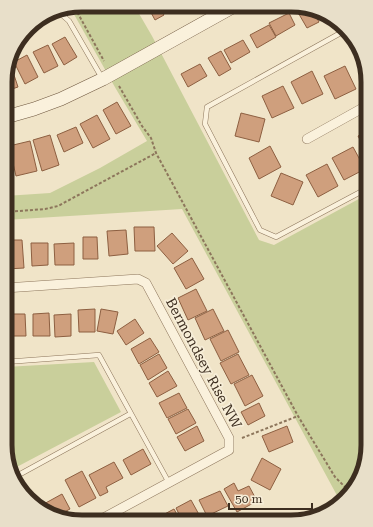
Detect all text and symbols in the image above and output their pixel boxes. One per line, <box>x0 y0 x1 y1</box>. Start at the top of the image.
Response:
street label: Bermondsey Rise NW <box>163 295 246 432</box>
scale bar <box>229 485 312 511</box>
text: 50 m <box>235 492 262 506</box>

